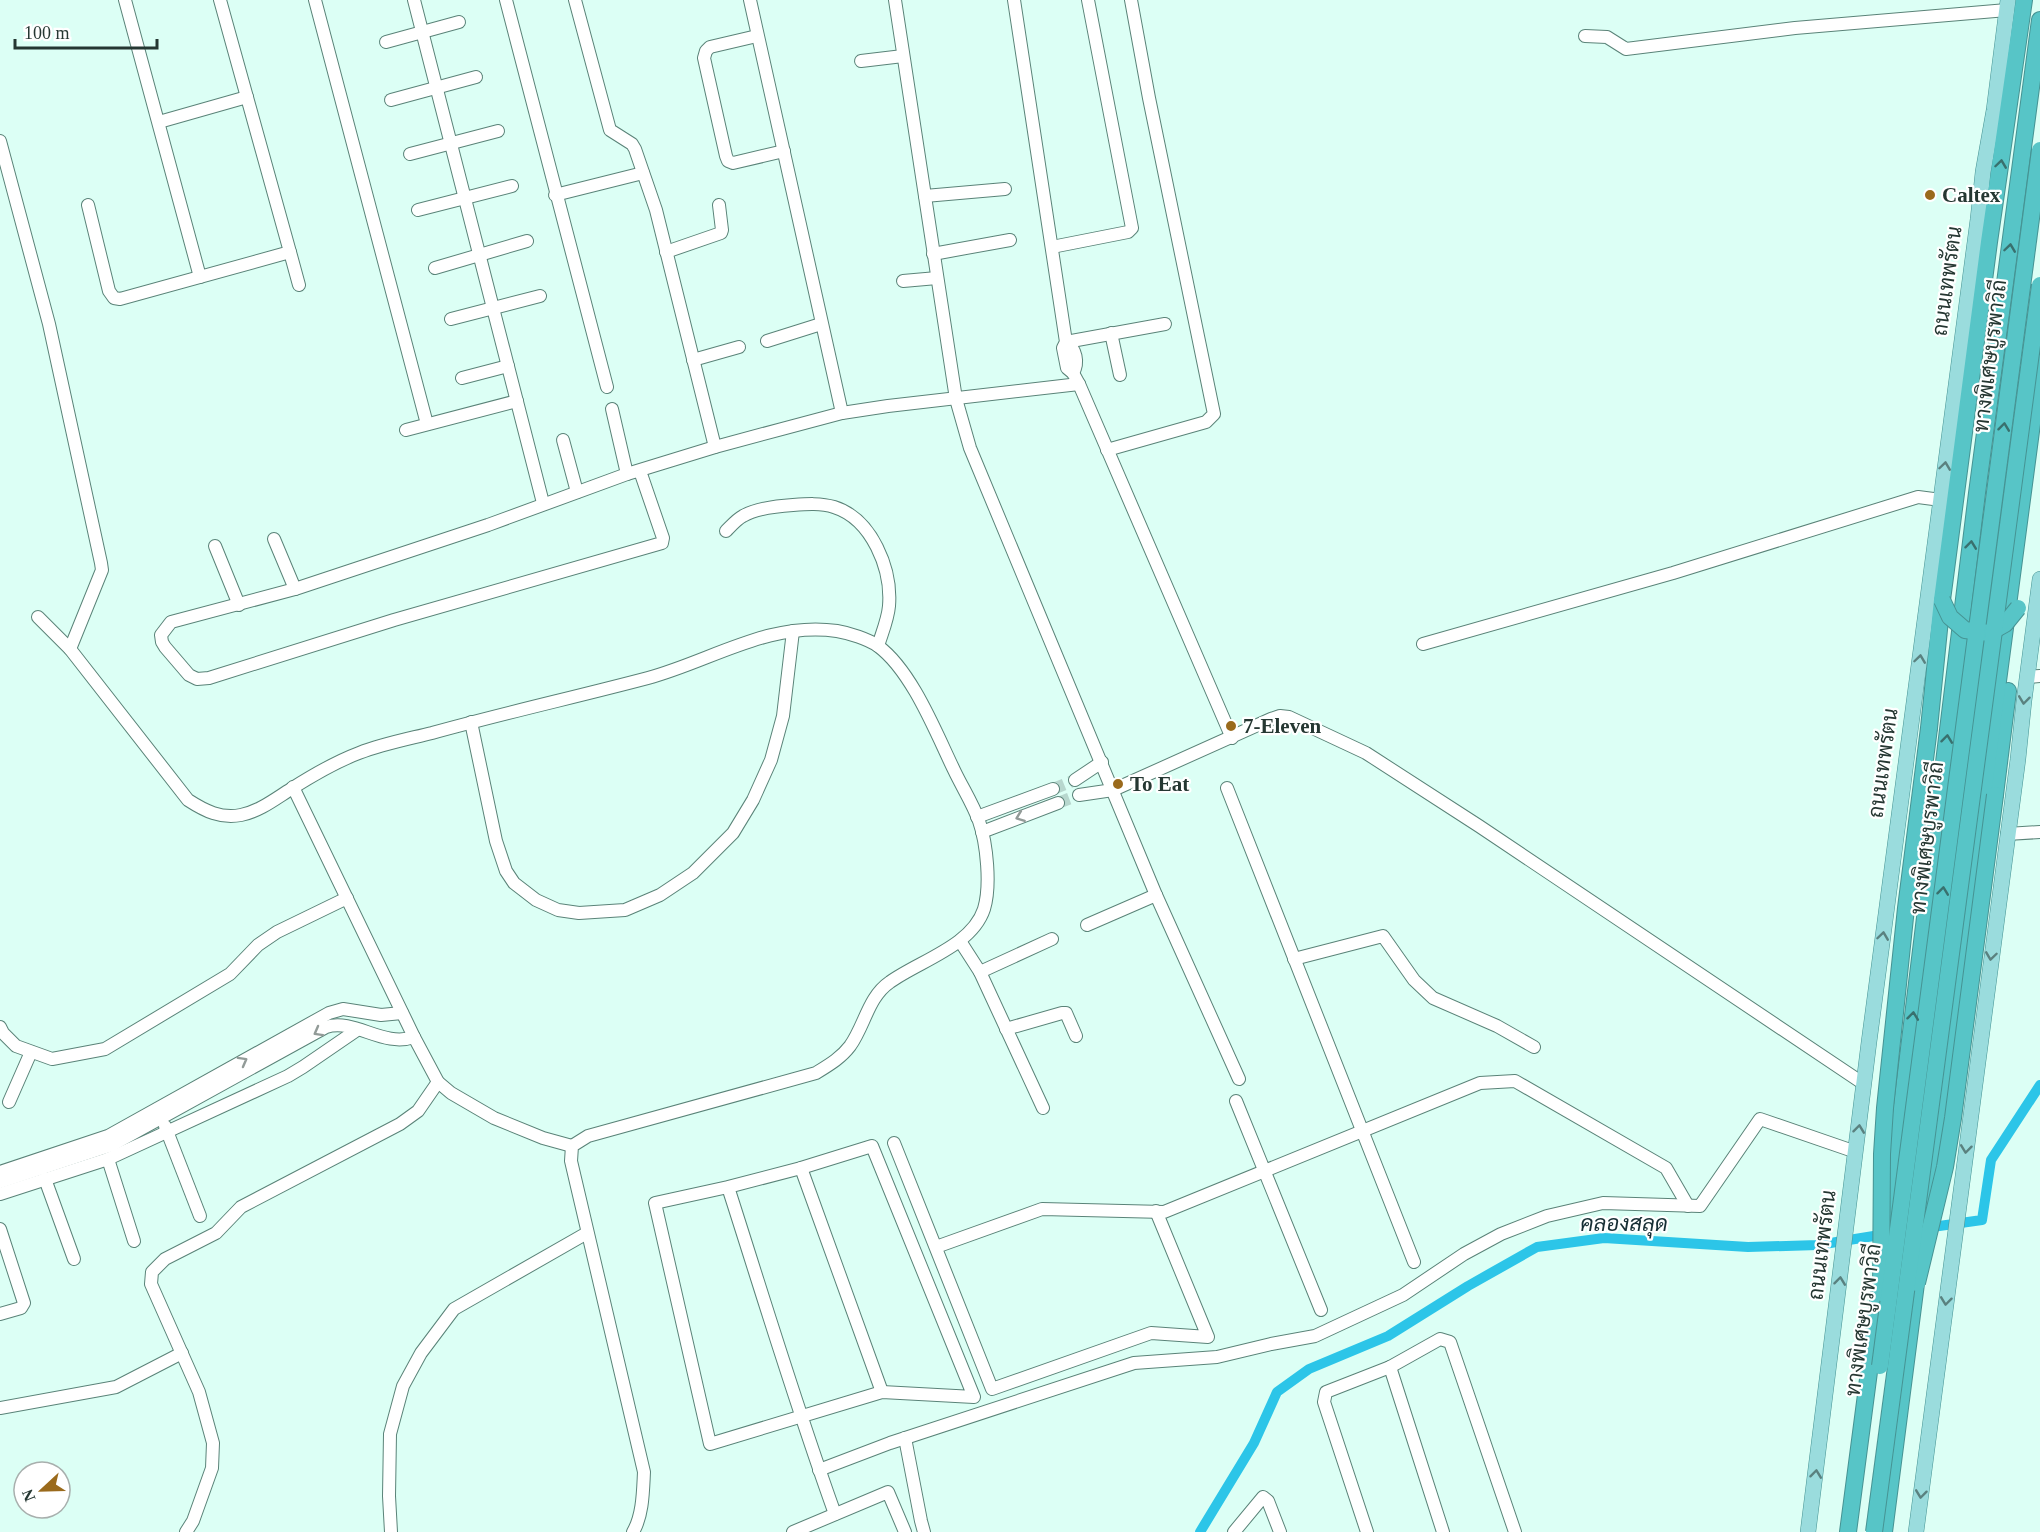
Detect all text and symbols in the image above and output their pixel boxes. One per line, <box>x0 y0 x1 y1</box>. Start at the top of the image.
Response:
scale bar <box>15 12 158 50</box>
text: 100 m <box>24 23 70 43</box>
one-way arrow <box>1994 159 2006 168</box>
place label: Caltex <box>1942 183 2001 207</box>
marker: Caltex <box>1923 188 1937 202</box>
street label: ถนนเทพรัตน <box>1927 225 1967 337</box>
one-way arrow <box>2003 243 2015 252</box>
street label: ทางพิเศษบูรพาวิถี <box>1968 278 2014 434</box>
one-way arrow <box>1997 423 2009 432</box>
one-way arrow <box>1939 461 1951 470</box>
one-way arrow <box>1964 541 1976 550</box>
one-way arrow <box>1913 654 1925 664</box>
one-way arrow <box>2018 695 2031 704</box>
street label: ถนนเทพรัตน <box>1863 707 1903 819</box>
place label: 7-Eleven <box>1243 714 1321 738</box>
marker: 7-Eleven <box>1224 719 1238 733</box>
one-way arrow <box>1940 734 1953 743</box>
street label: ทางพิเศษบูรพาวิถี <box>1905 760 1951 916</box>
place label: To Eat <box>1130 772 1189 796</box>
marker: To Eat <box>1111 777 1125 791</box>
one-way arrow <box>1015 810 1026 823</box>
one-way arrow <box>1936 887 1948 896</box>
one-way arrow <box>1876 931 1889 940</box>
one-way arrow <box>1985 951 1998 960</box>
one-way arrow <box>1907 1011 1919 1020</box>
one-way arrow <box>314 1025 324 1036</box>
one-way arrow <box>237 1057 247 1068</box>
one-way arrow <box>1852 1124 1864 1134</box>
one-way arrow <box>1960 1144 1972 1154</box>
street label: ถนนเทพรัตน <box>1803 1189 1841 1301</box>
water label: คลองสลุด <box>1580 1211 1668 1239</box>
street label: ทางพิเศษบูรพาวิถี <box>1839 1242 1889 1398</box>
one-way arrow <box>1833 1276 1846 1285</box>
one-way arrow <box>1940 1296 1953 1305</box>
north arrow <box>12 1460 72 1520</box>
one-way arrow <box>1809 1469 1821 1479</box>
text: N <box>18 1486 39 1504</box>
one-way arrow <box>1915 1489 1927 1498</box>

